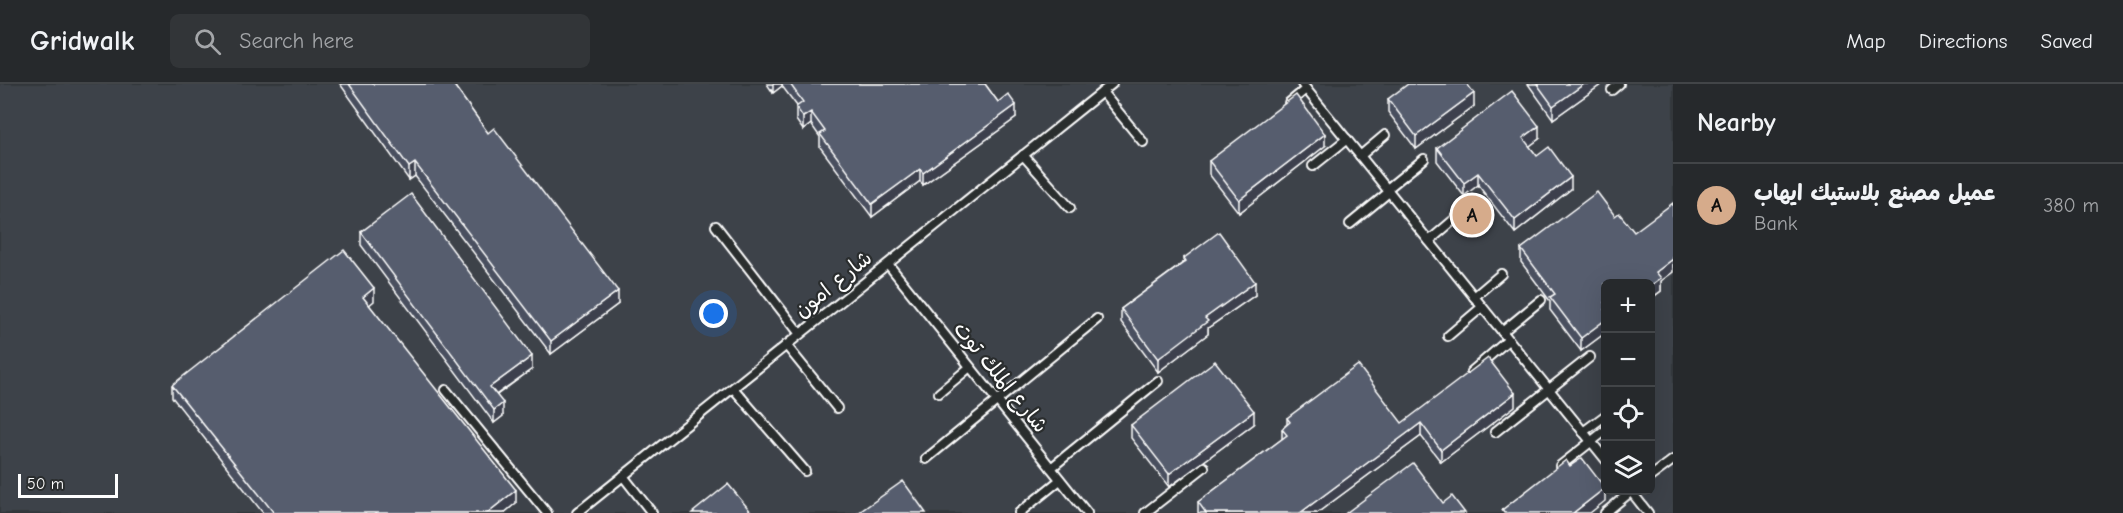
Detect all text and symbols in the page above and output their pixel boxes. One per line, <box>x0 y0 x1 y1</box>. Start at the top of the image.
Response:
search box <box>170 14 590 68</box>
text: Gridwalk <box>30 25 134 57</box>
icon: search <box>191 25 224 58</box>
text: Search here <box>239 28 354 54</box>
text: Map <box>1846 29 1886 53</box>
text: Directions <box>1919 29 2008 53</box>
text: Saved <box>2041 29 2093 53</box>
text: Nearby <box>1697 108 1776 138</box>
text: عميل مصنع بلاستيك ايهاب <box>1754 180 1995 206</box>
pin: A <box>1452 192 1492 238</box>
text: A <box>1711 194 1722 217</box>
text: 380 m <box>2043 194 2099 217</box>
text: Bank <box>1754 212 1797 235</box>
street label: شارع امون <box>789 246 878 325</box>
map controls <box>1601 279 1655 495</box>
button: + <box>1601 279 1655 333</box>
your location <box>699 299 728 328</box>
street label: شارع الملك توت <box>947 317 1053 439</box>
button: − <box>1601 333 1655 387</box>
button: locate <box>1601 387 1655 441</box>
button: layers <box>1601 441 1655 495</box>
scale bar <box>18 471 118 498</box>
text: 50 m <box>27 475 64 493</box>

